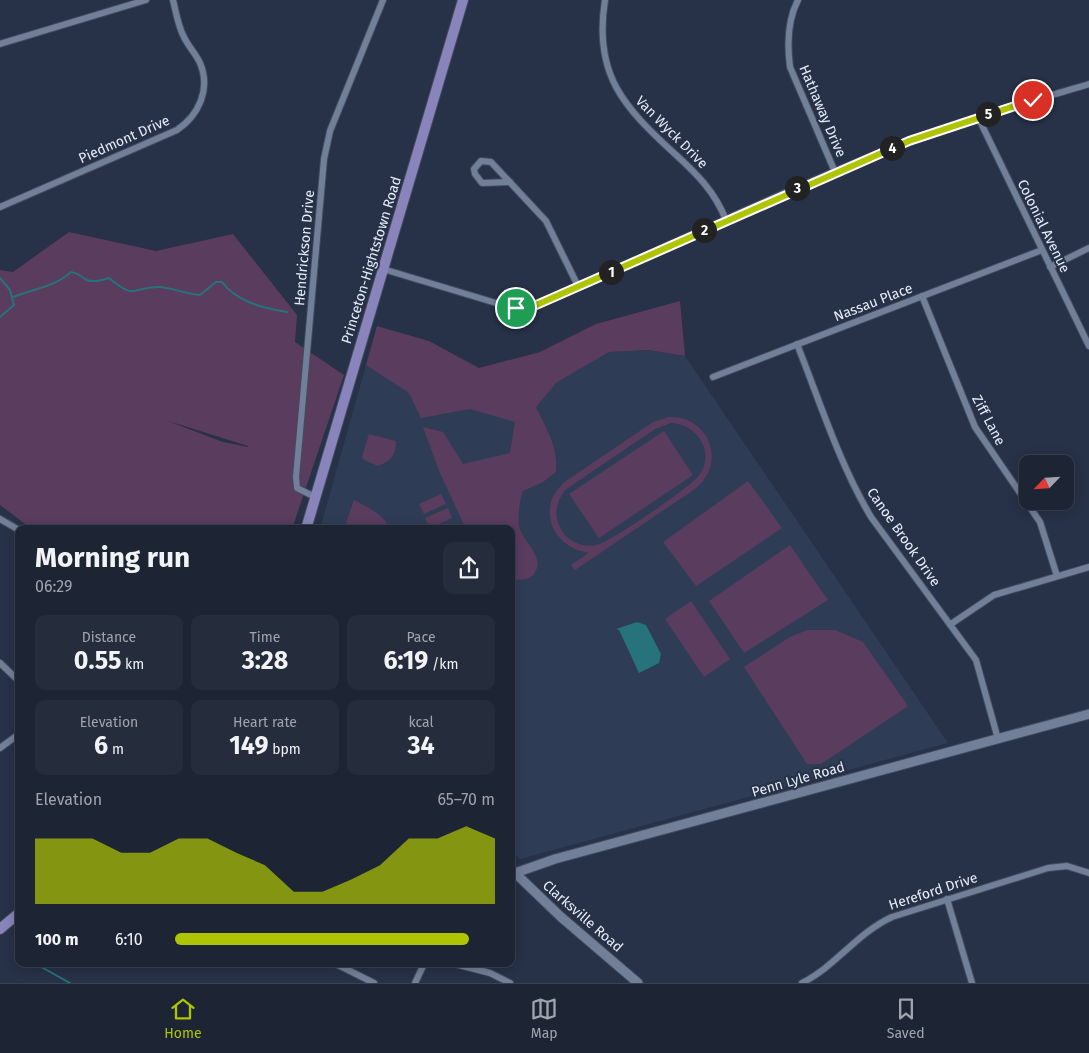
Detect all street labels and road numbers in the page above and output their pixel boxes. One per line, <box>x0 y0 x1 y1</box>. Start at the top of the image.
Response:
street label: Hathaway Drive <box>795 62 850 160</box>
street label: Van Wyck Drive <box>632 93 711 172</box>
street label: Piedmont Drive <box>76 112 172 167</box>
street label: Princeton-Hightstown Road <box>338 174 405 346</box>
street label: Colonial Avenue <box>1014 177 1074 276</box>
street label: Hendrickson Drive <box>291 189 318 307</box>
street label: Nassau Place <box>831 280 915 325</box>
street label: Ziff Lane <box>968 392 1009 448</box>
street label: Canoe Brook Drive <box>863 485 944 590</box>
street label: Penn Lyle Road <box>750 758 847 801</box>
street label: Hereford Drive <box>887 869 980 914</box>
street label: Clarksville Road <box>539 877 626 956</box>

